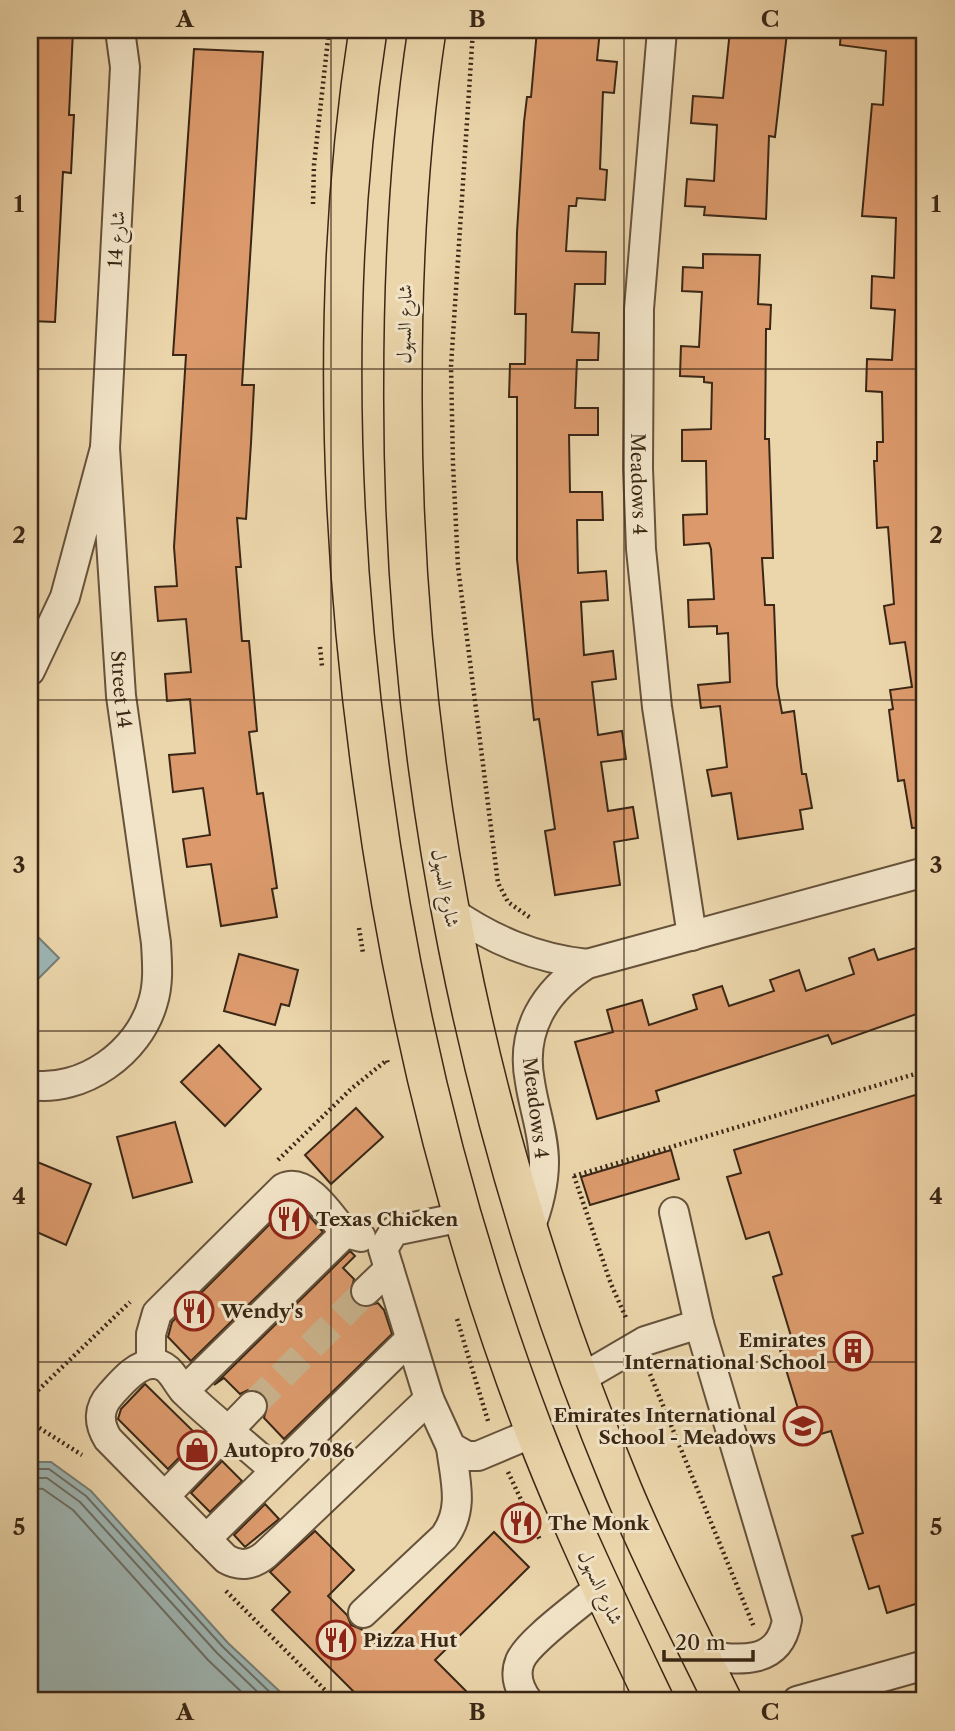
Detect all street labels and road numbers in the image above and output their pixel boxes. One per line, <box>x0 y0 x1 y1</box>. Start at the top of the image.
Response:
street label: شارع 14 <box>104 210 133 268</box>
street label: شارع السهول <box>392 284 421 364</box>
street label: Meadows 4 <box>626 433 651 535</box>
street label: Street 14 <box>106 650 136 730</box>
street label: شارع السهول <box>423 847 464 930</box>
street label: Meadows 4 <box>518 1056 553 1160</box>
street label: شارع السهول <box>570 1546 628 1630</box>

